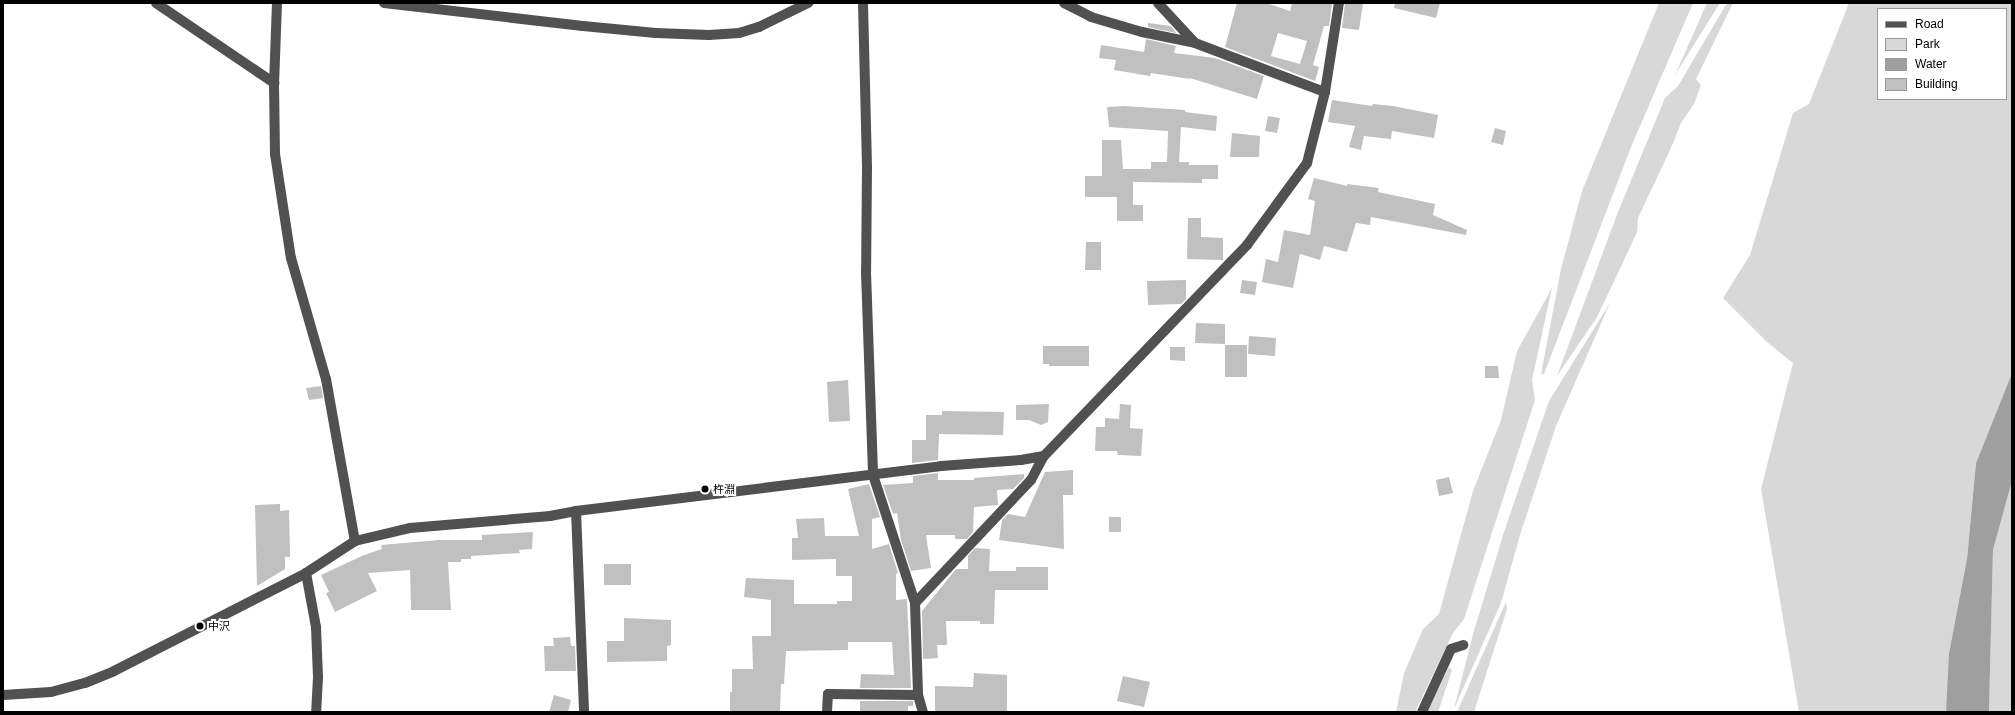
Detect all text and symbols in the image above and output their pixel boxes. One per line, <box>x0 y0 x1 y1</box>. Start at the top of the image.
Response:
legend <box>1877 8 2007 100</box>
text: Road <box>1915 17 1944 31</box>
text: Park <box>1915 37 1940 51</box>
text: Water <box>1915 57 1947 71</box>
text: Building <box>1915 77 1958 91</box>
place label: 杵淵 <box>713 482 735 496</box>
marker: 杵淵 <box>700 484 710 494</box>
place label: 中沢 <box>208 619 230 633</box>
marker: 中沢 <box>195 621 205 631</box>

